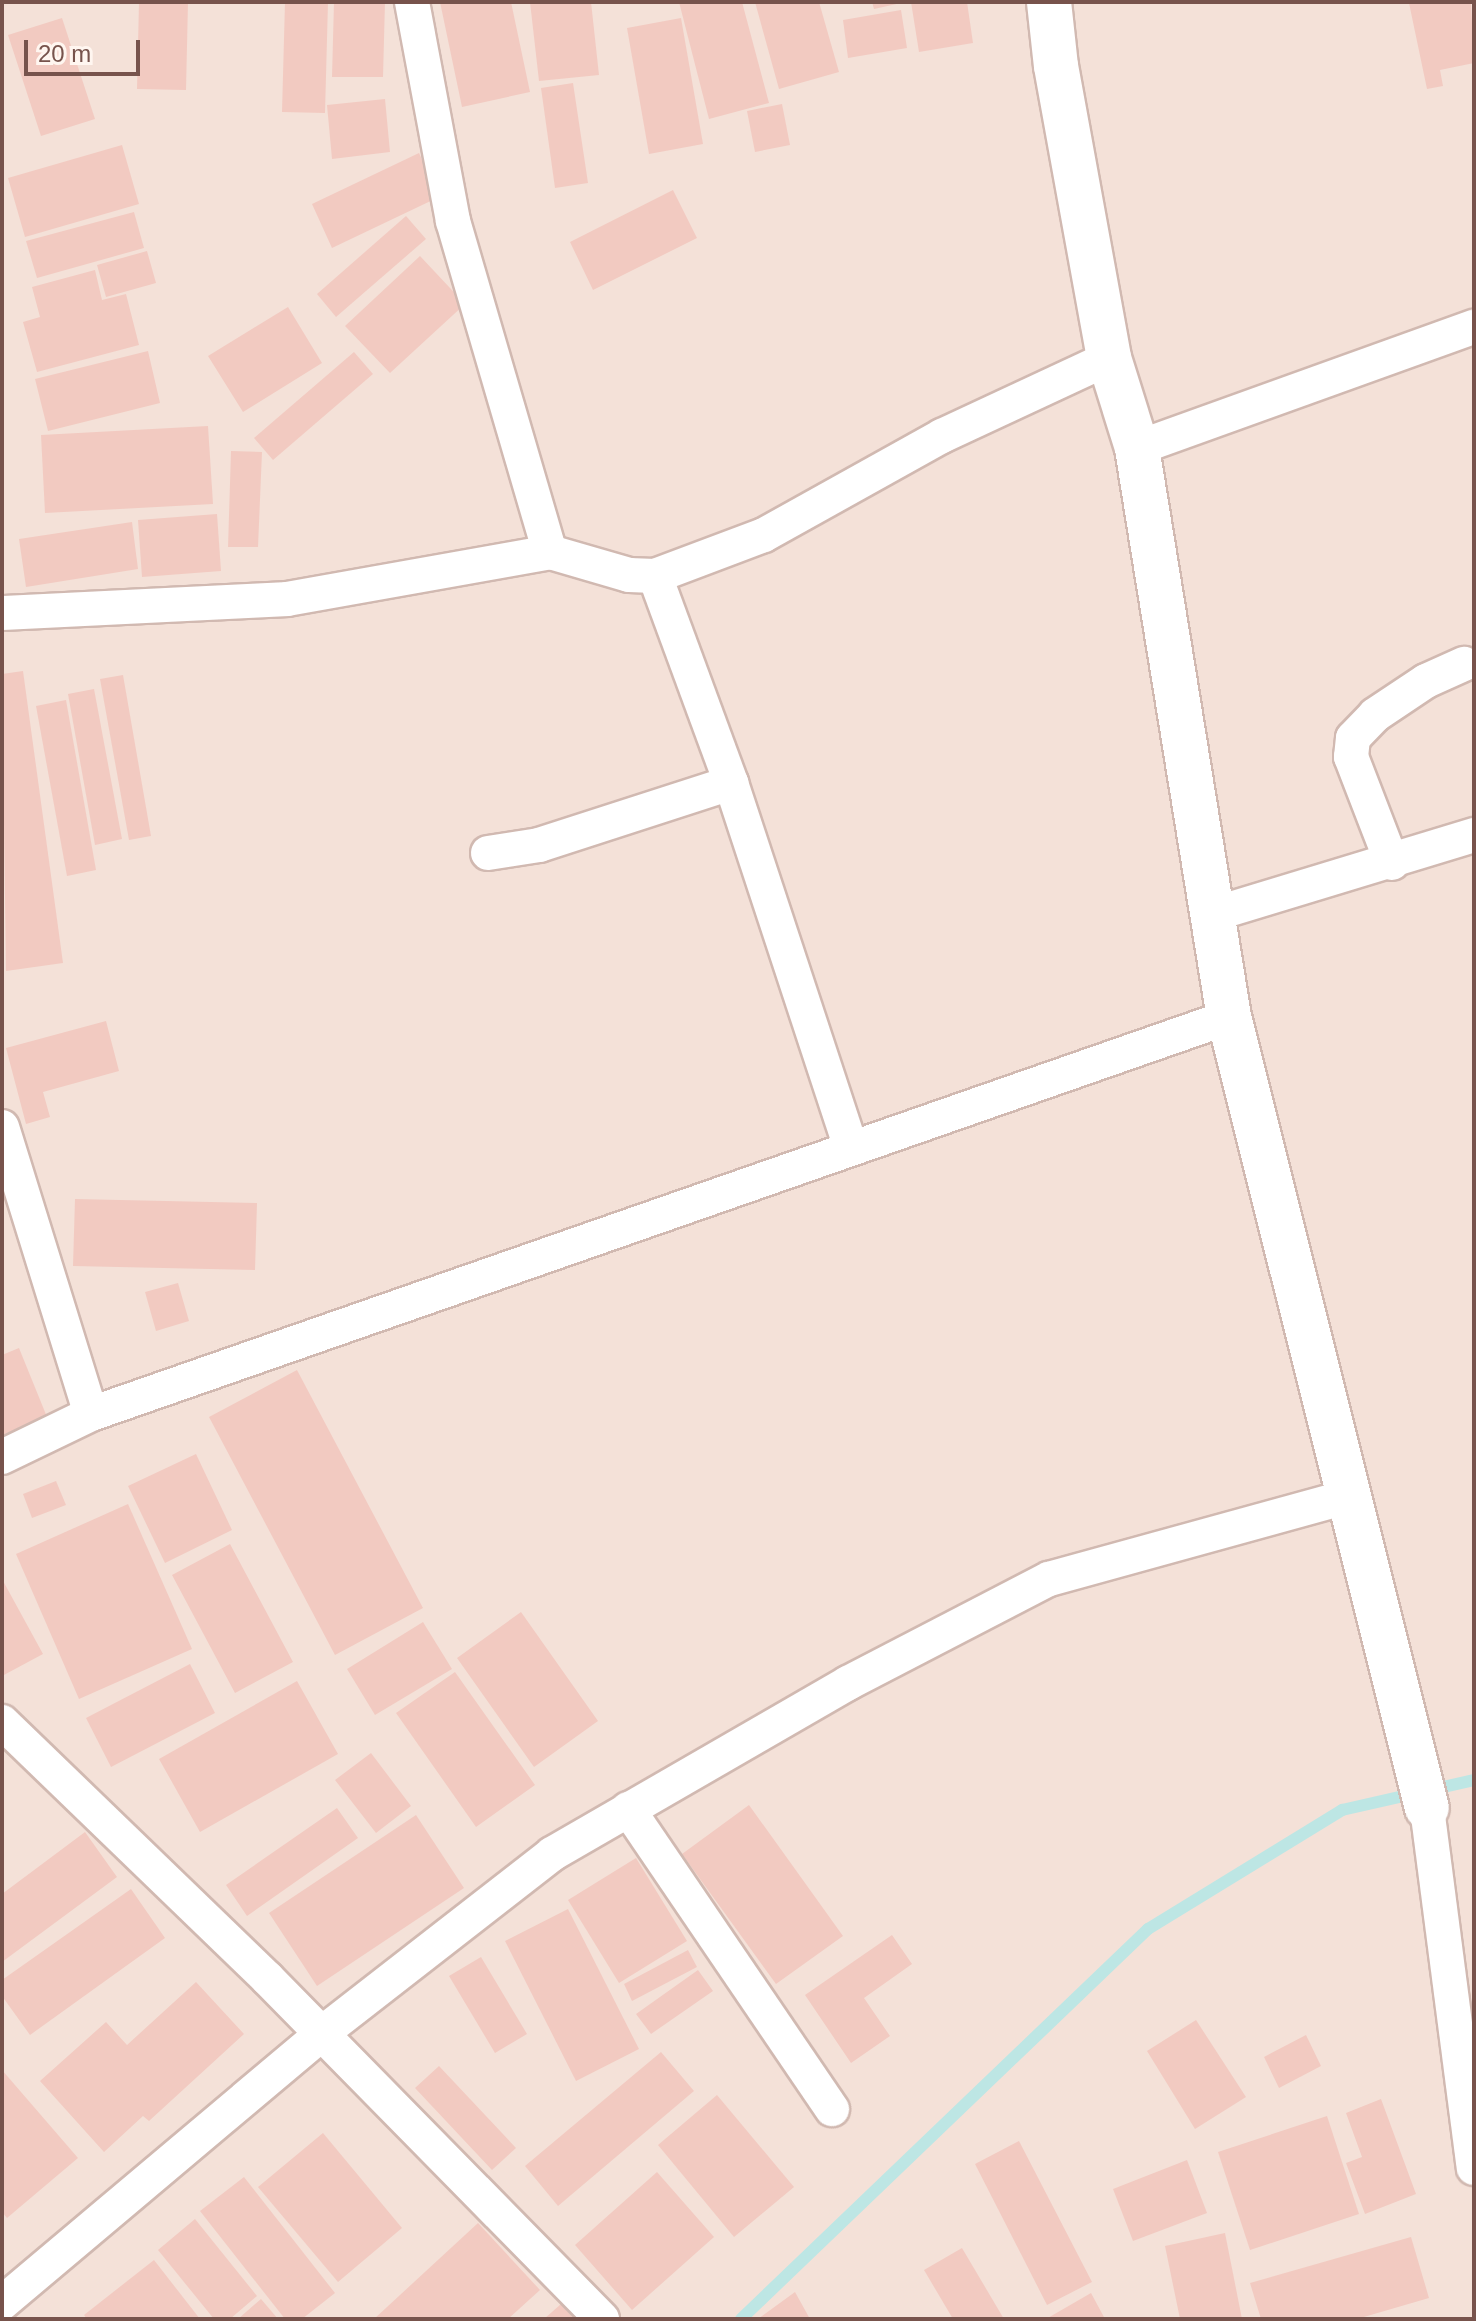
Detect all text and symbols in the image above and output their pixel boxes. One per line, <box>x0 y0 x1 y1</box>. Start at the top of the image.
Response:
scale bar <box>28 24 144 74</box>
text: 20 m <box>38 40 91 67</box>

